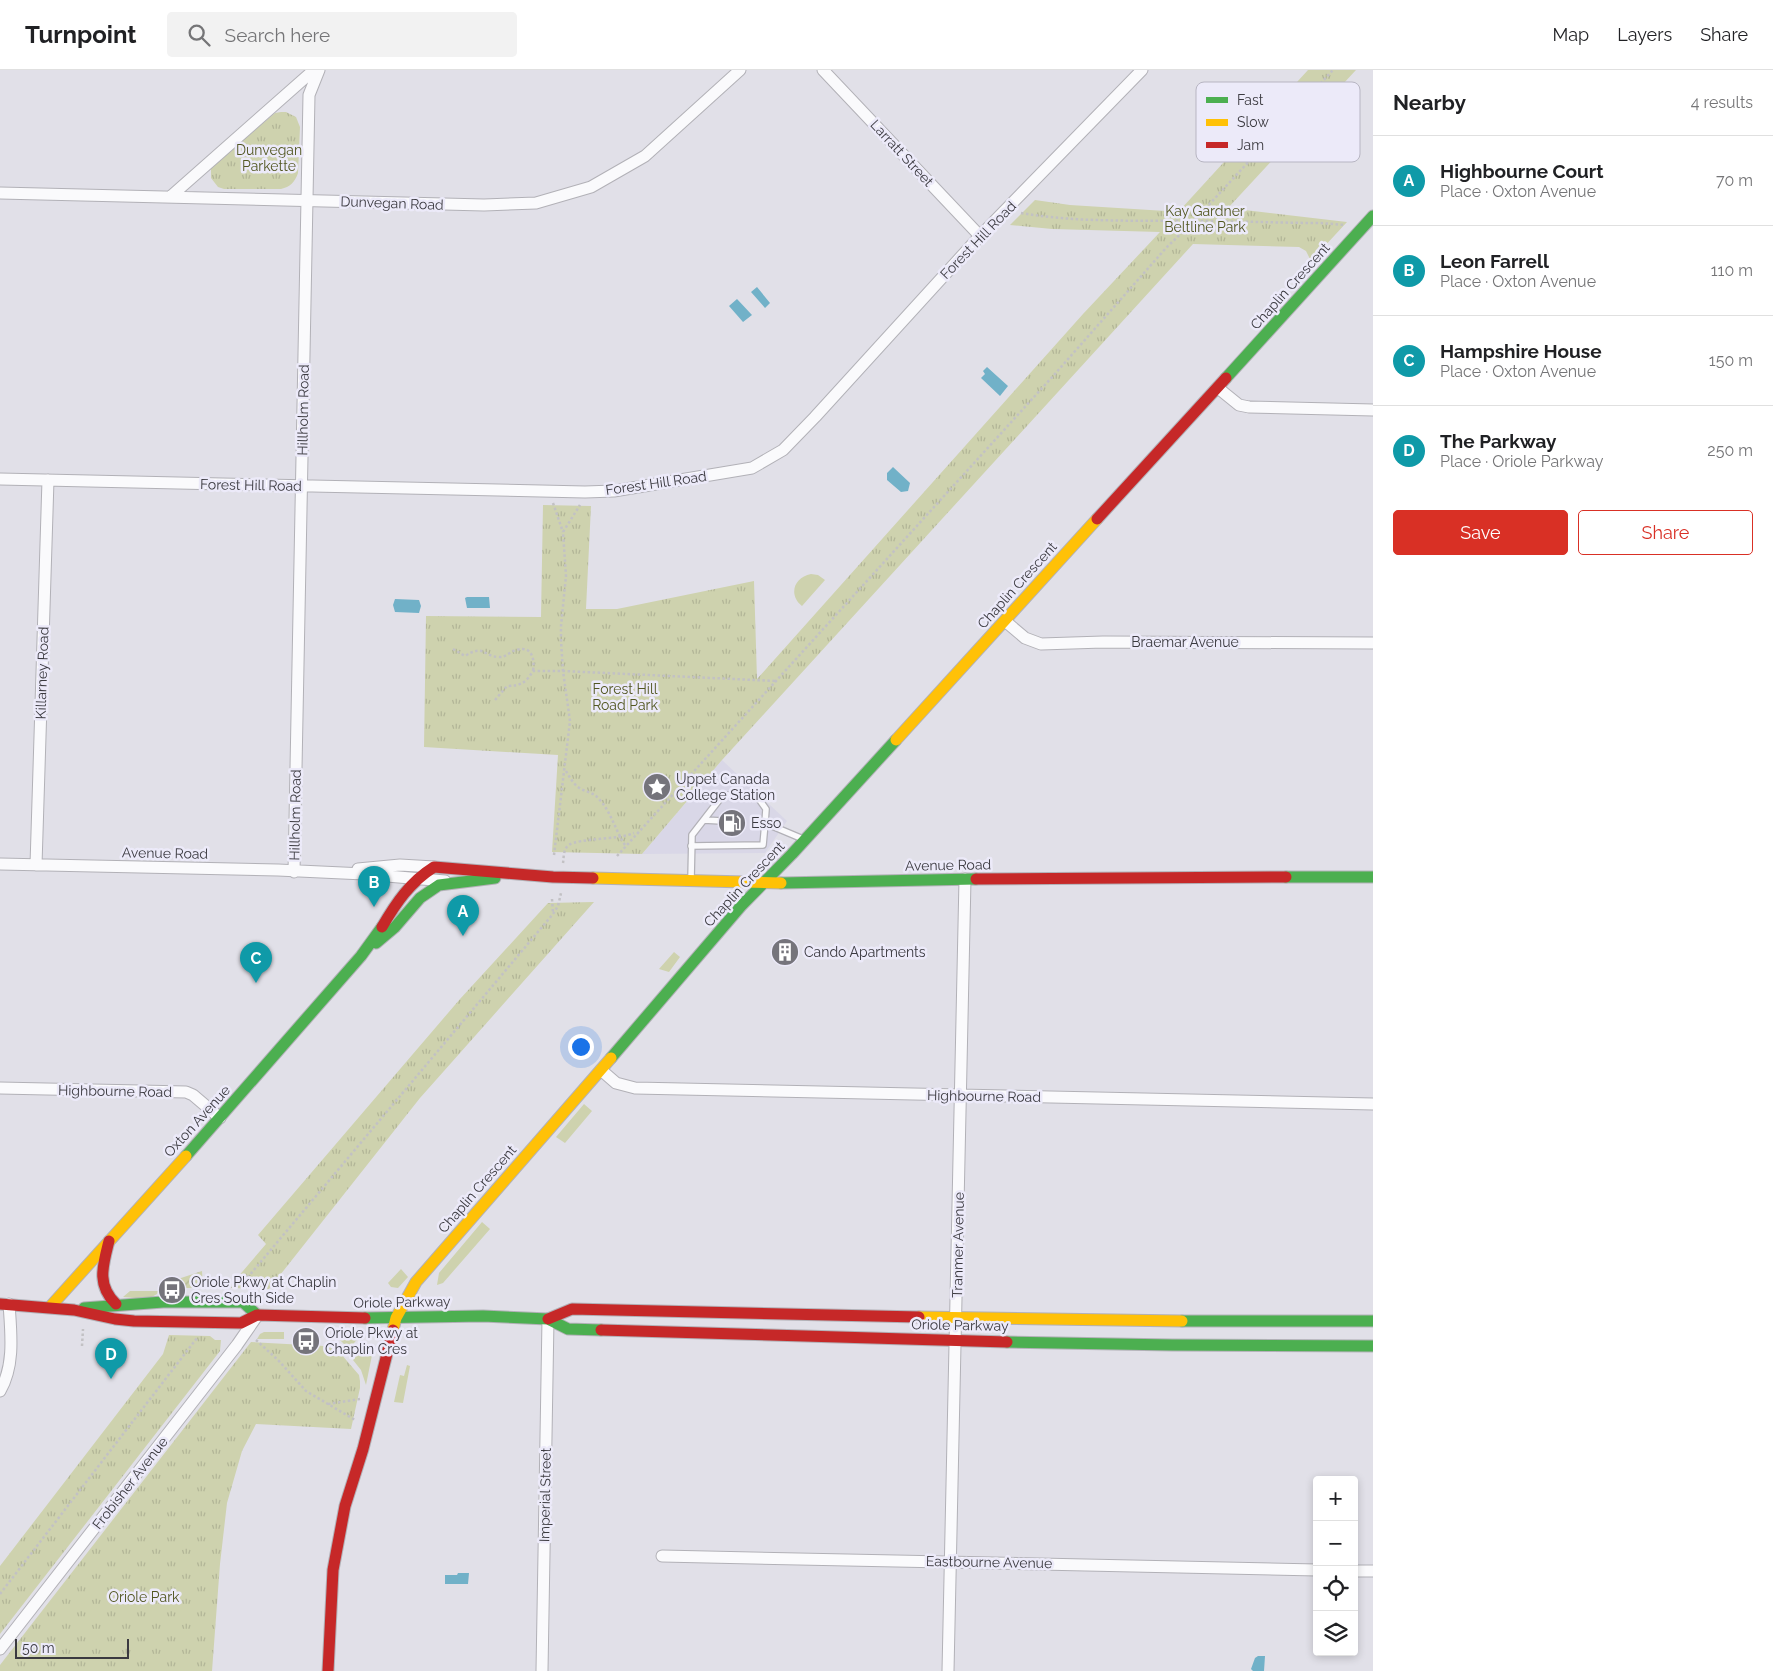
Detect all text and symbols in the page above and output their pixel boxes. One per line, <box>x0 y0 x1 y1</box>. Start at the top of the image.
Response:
search box <box>167 12 517 57</box>
text: Turnpoint <box>25 20 137 49</box>
icon: search <box>185 21 213 49</box>
text: Search here <box>225 24 330 46</box>
text: Map <box>1553 24 1589 45</box>
text: Layers <box>1617 24 1672 45</box>
text: Share <box>1700 24 1748 45</box>
legend <box>1196 82 1360 162</box>
text: Nearby <box>1393 90 1466 115</box>
text: Fast <box>1237 92 1264 108</box>
text: 4 results <box>1691 93 1753 112</box>
text: Slow <box>1237 114 1269 130</box>
street label: Larratt Street <box>867 116 937 190</box>
text: Jam <box>1237 137 1264 153</box>
park label: Dunvegan Parkette <box>236 142 302 174</box>
text: Highbourne Court <box>1440 160 1604 182</box>
text: A <box>1404 171 1414 190</box>
text: 70 m <box>1716 171 1753 190</box>
text: Place · Oxton Avenue <box>1440 182 1596 201</box>
street label: Dunvegan Road <box>340 193 444 213</box>
street label: Forest Hill Road <box>937 198 1019 282</box>
park label: Kay Gardner Beltline Park <box>1164 203 1246 235</box>
street label: Chaplin Crescent <box>1247 239 1333 332</box>
text: Leon Farrell <box>1440 250 1549 272</box>
text: B <box>1404 261 1414 280</box>
text: 110 m <box>1711 261 1753 280</box>
text: Place · Oxton Avenue <box>1440 272 1596 291</box>
text: Hampshire House <box>1440 340 1602 362</box>
text: C <box>1404 351 1414 370</box>
text: 150 m <box>1709 351 1753 370</box>
text: Place · Oxton Avenue <box>1440 362 1596 381</box>
street label: Hillholm Road <box>294 364 312 456</box>
text: The Parkway <box>1440 430 1556 452</box>
text: D <box>1403 441 1415 460</box>
text: 250 m <box>1707 441 1753 460</box>
text: Place · Oriole Parkway <box>1440 452 1603 471</box>
street label: Forest Hill Road <box>604 468 708 498</box>
street label: Forest Hill Road <box>200 476 302 494</box>
button: Save <box>1393 510 1568 555</box>
button: Share <box>1578 510 1753 555</box>
street label: Chaplin Crescent <box>974 538 1060 631</box>
street label: Killarney Road <box>32 626 52 720</box>
street label: Braemar Avenue <box>1131 634 1239 650</box>
park label: Forest Hill Road Park <box>592 681 658 713</box>
street label: Hillholm Road <box>286 769 304 861</box>
place label: Uppet Canada College Station <box>676 771 775 803</box>
place icon: Uppet Canada College Station <box>642 772 672 802</box>
fuel station icon: Esso <box>717 808 747 838</box>
place label: Esso <box>751 815 781 831</box>
street label: Chaplin Crescent <box>700 838 788 930</box>
street label: Avenue Road <box>122 844 208 862</box>
street label: Avenue Road <box>905 856 991 874</box>
pin: B <box>358 866 390 907</box>
pin: A <box>447 895 479 936</box>
building icon: Cando Apartments <box>770 937 800 967</box>
pin: C <box>240 942 272 983</box>
place label: Cando Apartments <box>804 944 926 960</box>
your location <box>568 1034 594 1060</box>
street label: Highbourne Road <box>58 1082 172 1100</box>
street label: Oxton Avenue <box>161 1082 233 1160</box>
street label: Highbourne Road <box>927 1087 1041 1105</box>
street label: Chaplin Crescent <box>435 1142 519 1236</box>
street label: Tranmer Avenue <box>949 1192 967 1298</box>
place label: Oriole Pkwy at Chaplin Cres South Side <box>191 1274 337 1306</box>
bus stop icon: Oriole Pkwy at Chaplin Cres South Side <box>157 1275 187 1305</box>
street label: Oriole Parkway <box>353 1293 451 1311</box>
street label: Oriole Parkway <box>911 1316 1009 1334</box>
place label: Oriole Pkwy at Chaplin Cres <box>325 1325 418 1357</box>
bus stop icon: Oriole Pkwy at Chaplin Cres <box>291 1326 321 1356</box>
pin: D <box>95 1338 127 1379</box>
street label: Frobisher Avenue <box>89 1434 171 1532</box>
street label: Imperial Street <box>536 1447 554 1542</box>
map controls <box>1313 1476 1358 1656</box>
button: + <box>1313 1476 1358 1521</box>
button: − <box>1313 1521 1358 1566</box>
street label: Eastbourne Avenue <box>926 1553 1052 1571</box>
button: locate <box>1313 1566 1358 1611</box>
park label: Oriole Park <box>109 1589 180 1605</box>
button: layers <box>1313 1611 1358 1656</box>
scale bar <box>15 1636 129 1659</box>
text: 50 m <box>22 1640 55 1656</box>

